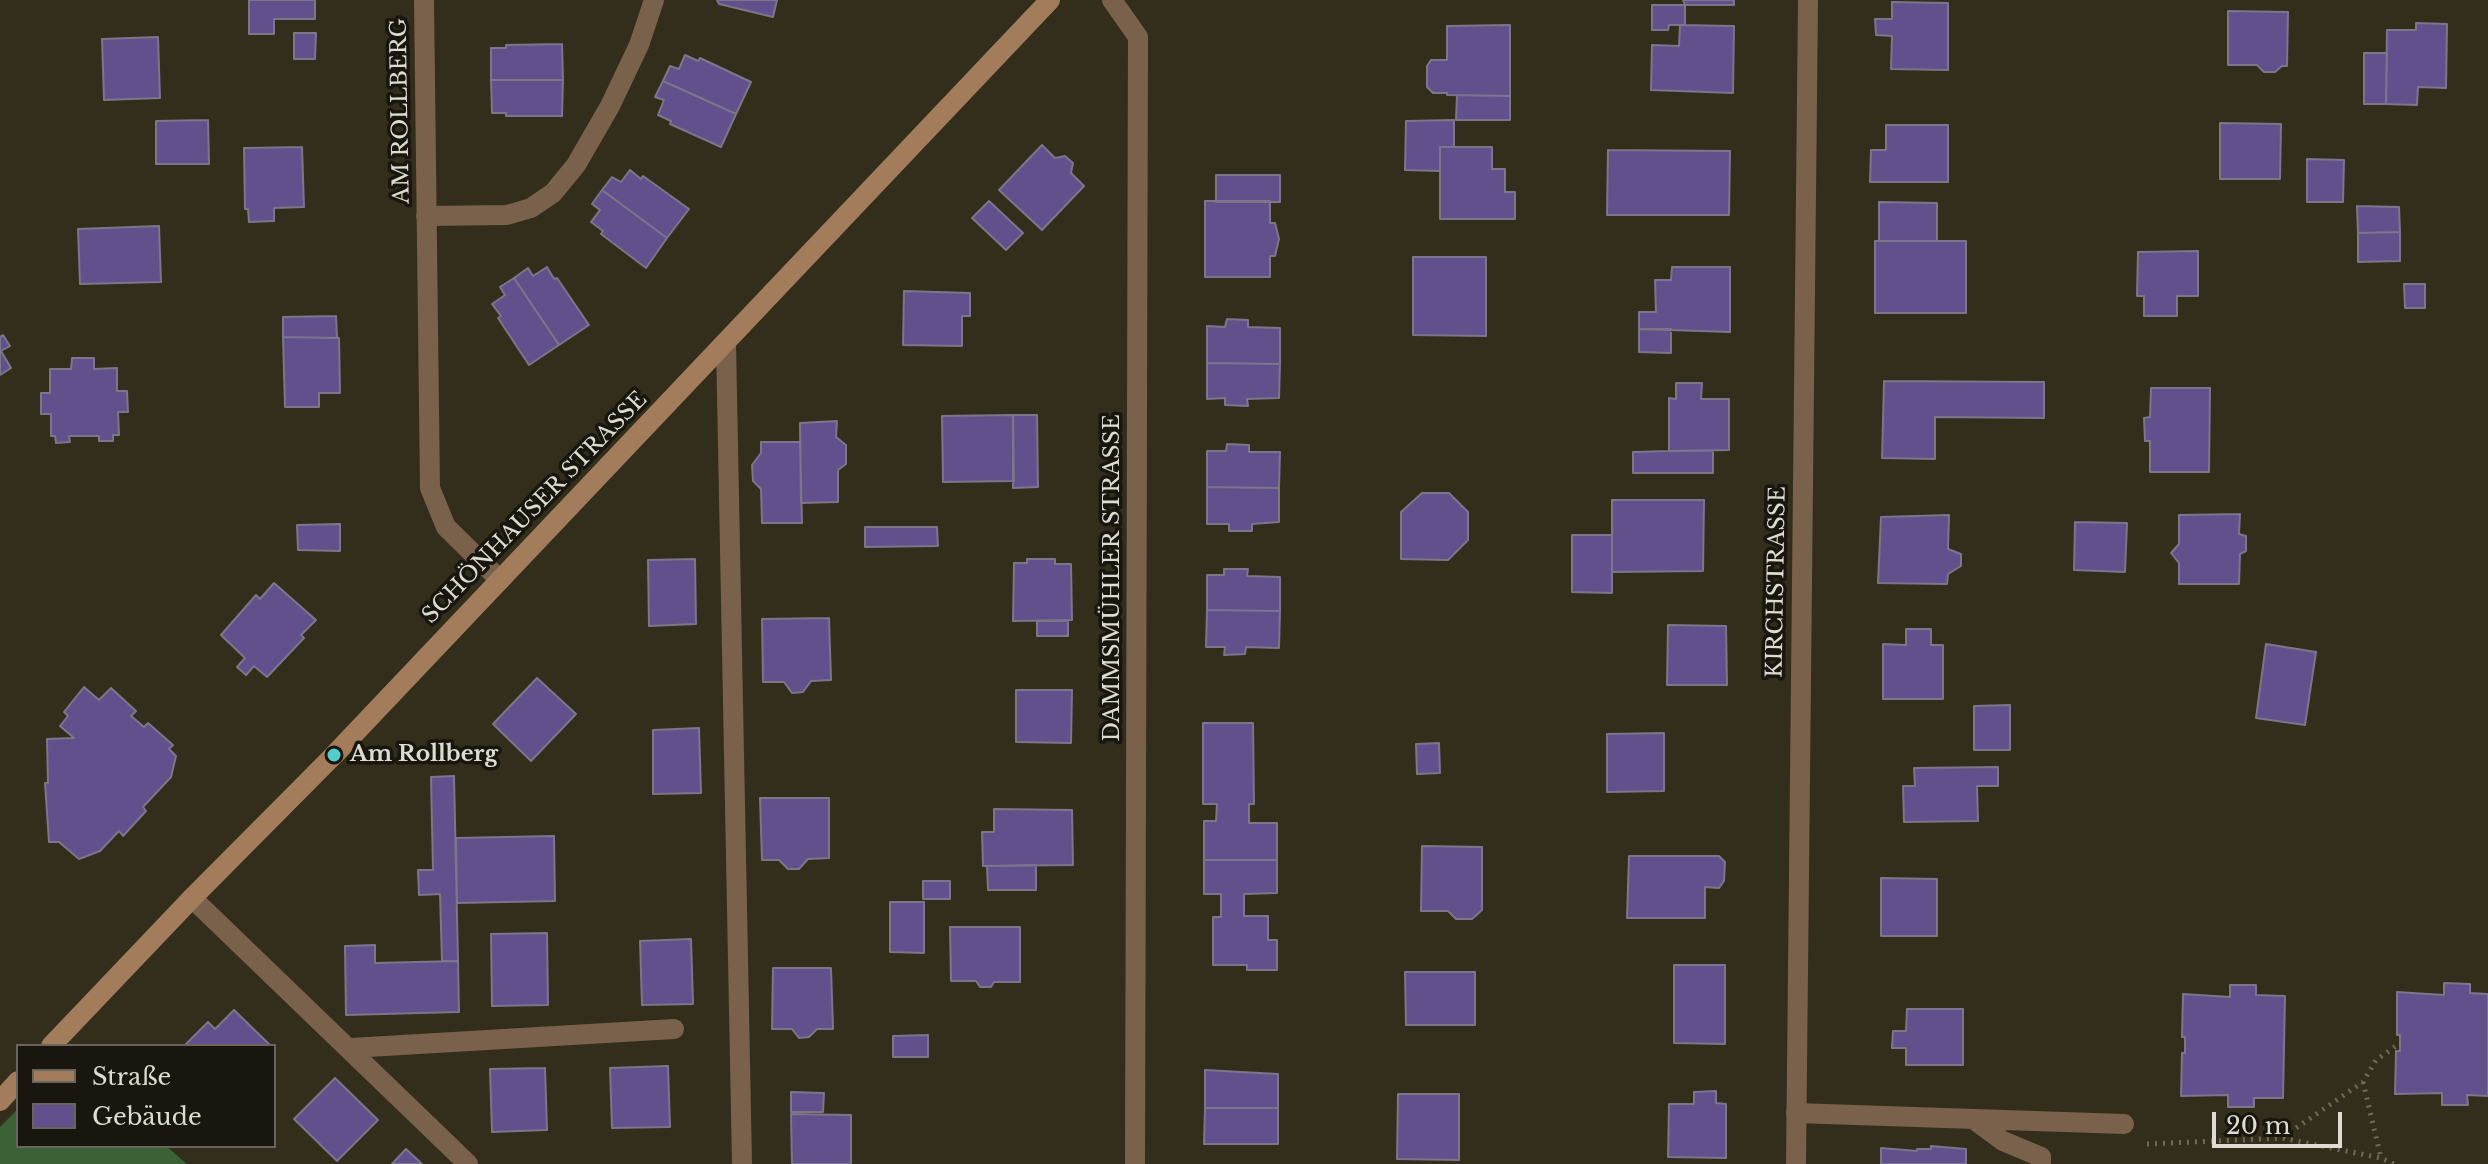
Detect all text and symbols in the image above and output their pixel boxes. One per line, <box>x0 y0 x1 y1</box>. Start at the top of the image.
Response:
street label: AM ROLLBERG <box>386 18 416 204</box>
street label: SCHÖNHAUSER STRASSE <box>417 387 653 629</box>
street label: DAMMSMÜHLER STRASSE <box>1100 414 1126 742</box>
street label: KIRCHSTRASSE <box>1762 486 1792 678</box>
place label: Am Rollberg <box>350 742 498 768</box>
marker: Am Rollberg <box>325 746 343 764</box>
legend <box>16 1044 276 1148</box>
text: Straße <box>92 1062 171 1091</box>
scale bar <box>2216 1096 2346 1146</box>
text: Gebäude <box>92 1102 202 1131</box>
text: 20 m <box>2226 1111 2291 1140</box>

